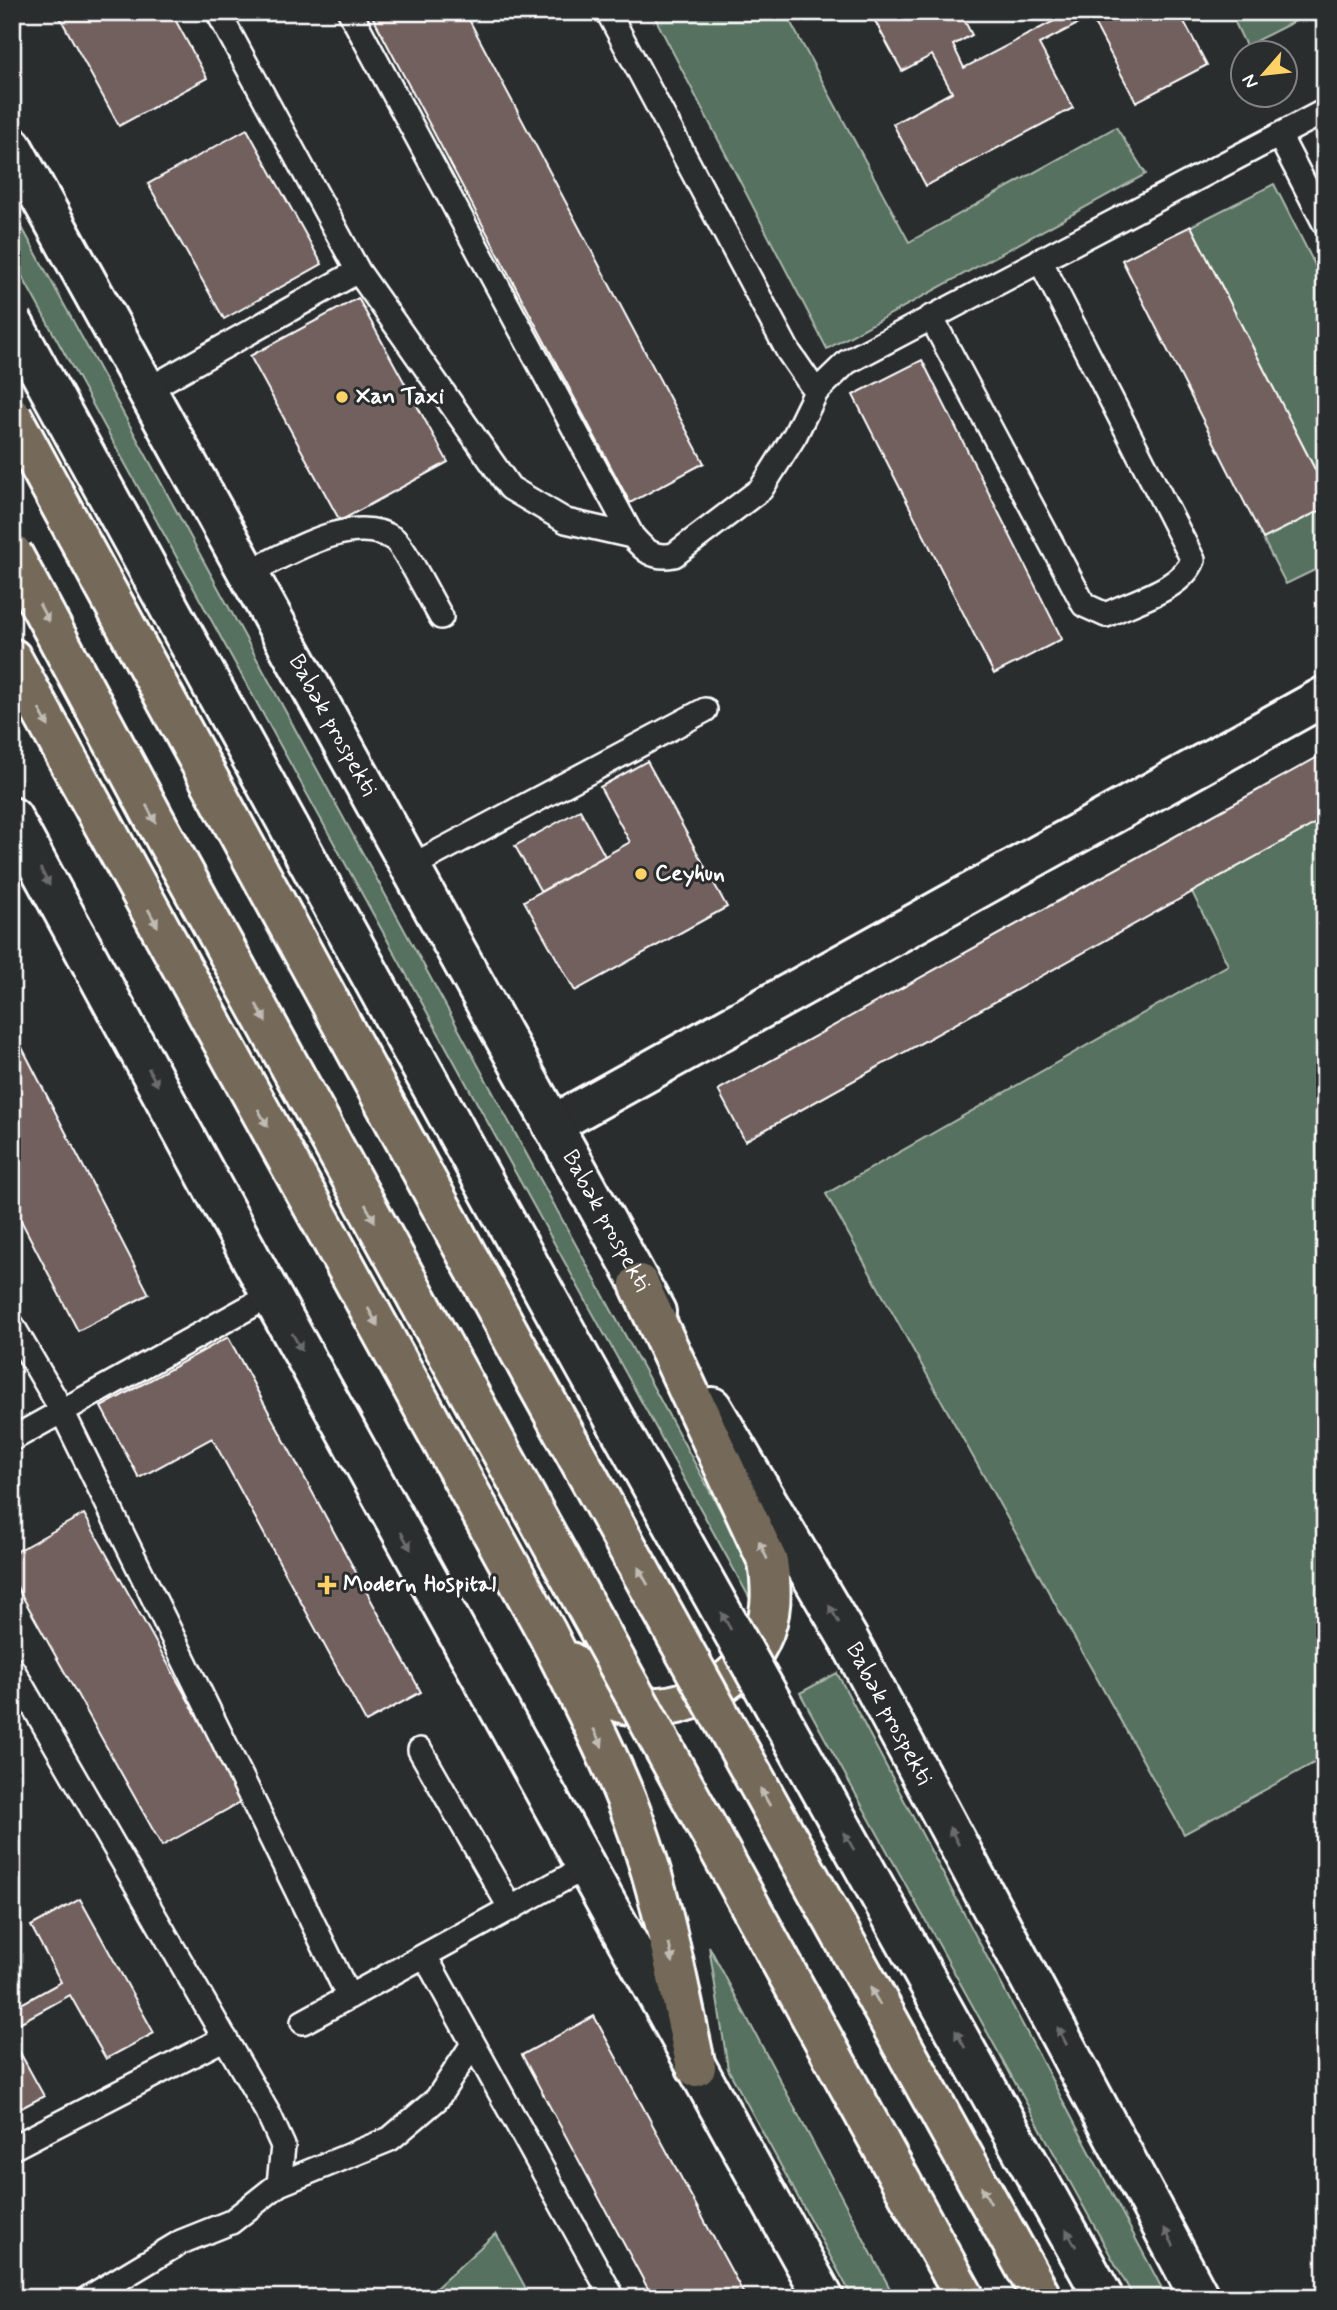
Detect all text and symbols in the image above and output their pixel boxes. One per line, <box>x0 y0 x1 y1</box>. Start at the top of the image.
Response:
north arrow <box>1228 38 1298 108</box>
text: N <box>1236 70 1264 93</box>
place label: Xan Taxi <box>356 382 444 412</box>
marker: Xan Taxi <box>334 389 350 405</box>
one-way arrow <box>39 603 50 623</box>
street label: Babək prospekti <box>281 649 383 802</box>
one-way arrow <box>38 709 50 729</box>
one-way arrow <box>146 804 157 824</box>
place label: Ceyhun <box>655 859 725 889</box>
marker: Ceyhun <box>633 866 649 882</box>
one-way arrow <box>39 868 51 887</box>
one-way arrow <box>147 909 159 928</box>
one-way arrow <box>255 1004 267 1023</box>
one-way arrow <box>147 1068 159 1087</box>
one-way arrow <box>257 1108 269 1127</box>
street label: Babək prospekti <box>555 1145 657 1297</box>
one-way arrow <box>364 1203 376 1223</box>
one-way arrow <box>367 1307 378 1327</box>
one-way arrow <box>291 1332 302 1352</box>
one-way arrow <box>400 1532 412 1551</box>
one-way arrow <box>757 1540 768 1560</box>
one-way arrow <box>637 1567 649 1586</box>
place label: Modern Hospital <box>343 1570 496 1600</box>
marker: Modern Hospital <box>317 1575 337 1595</box>
one-way arrow <box>828 1605 840 1624</box>
one-way arrow <box>721 1610 733 1630</box>
street label: Babək prospekti <box>838 1637 939 1790</box>
one-way arrow <box>592 1728 604 1748</box>
one-way arrow <box>759 1787 771 1807</box>
one-way arrow <box>948 1826 960 1846</box>
one-way arrow <box>843 1831 855 1850</box>
one-way arrow <box>666 1942 677 1964</box>
one-way arrow <box>870 1986 881 2006</box>
one-way arrow <box>1056 2026 1068 2046</box>
one-way arrow <box>954 2030 966 2049</box>
one-way arrow <box>980 2185 991 2205</box>
one-way arrow <box>1163 2227 1174 2247</box>
one-way arrow <box>1065 2228 1077 2248</box>

